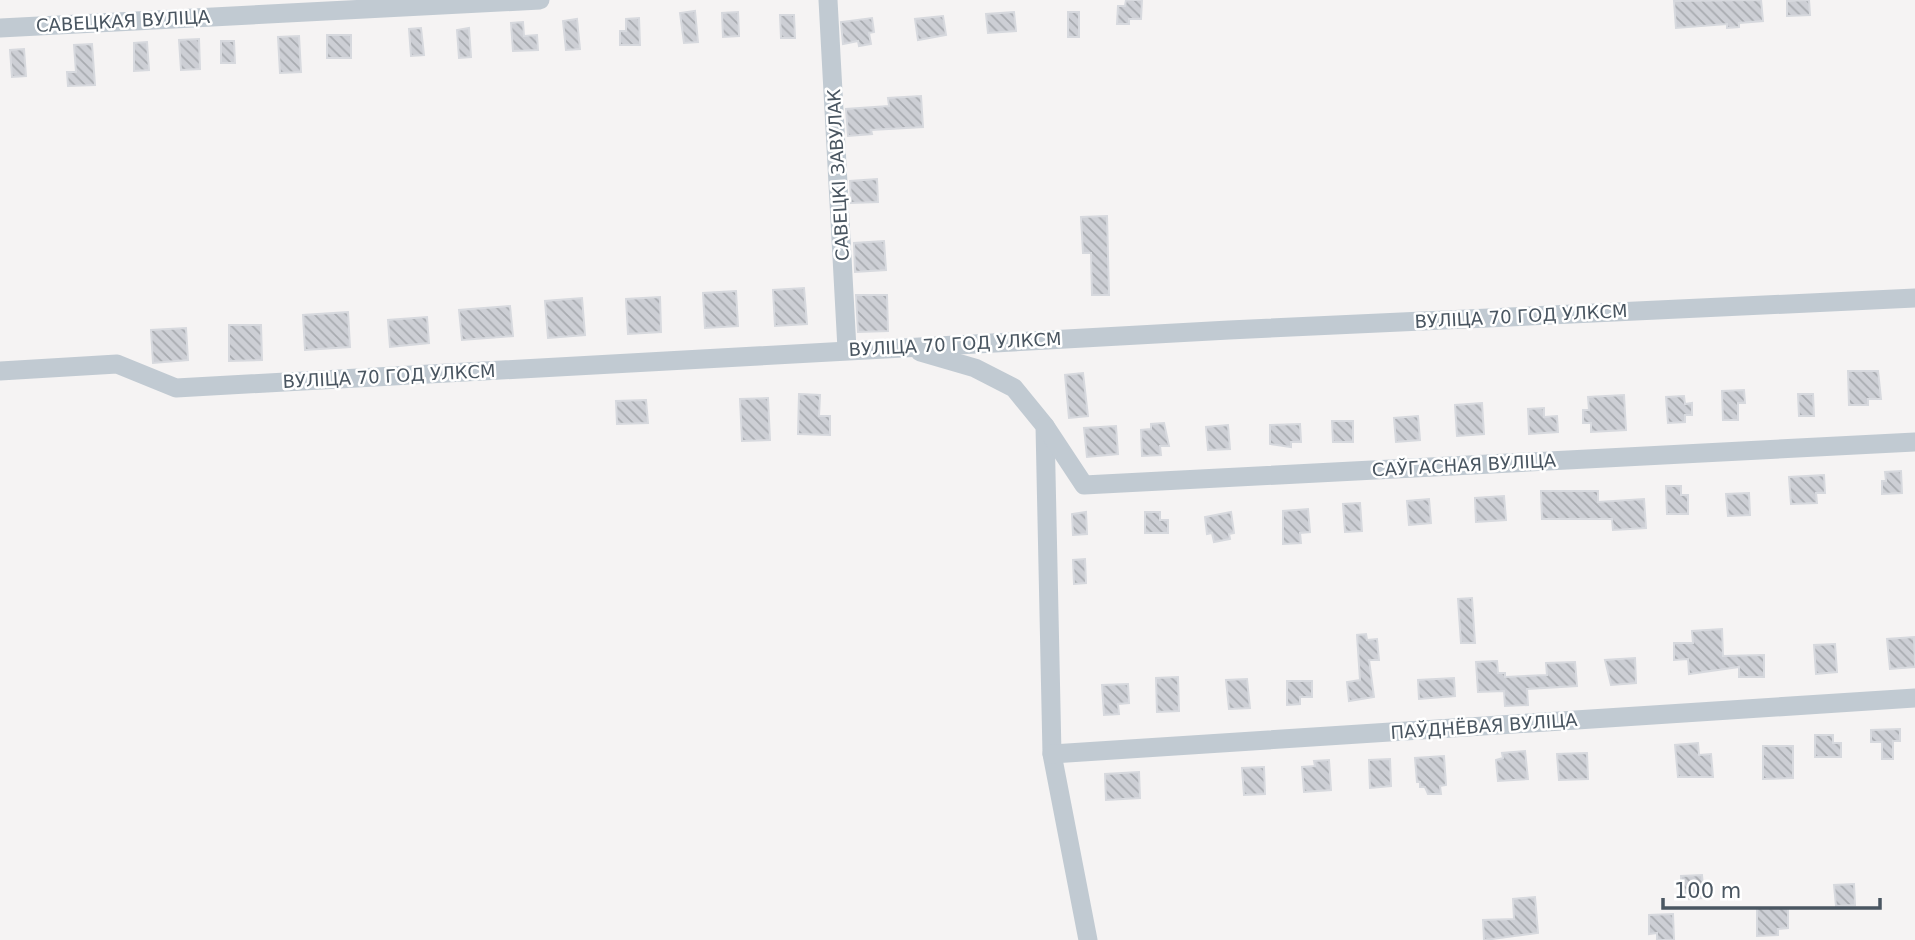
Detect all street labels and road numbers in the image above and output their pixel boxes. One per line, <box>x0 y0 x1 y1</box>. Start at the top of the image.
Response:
street label: САВЕЦКАЯ ВУЛІЦА <box>35 6 211 36</box>
street label: САВЕЦКІ ЗАВУЛАК <box>823 88 853 262</box>
street label: ВУЛІЦА 70 ГОД УЛКСМ <box>1414 300 1628 332</box>
street label: ВУЛІЦА 70 ГОД УЛКСМ <box>848 328 1062 360</box>
street label: ВУЛІЦА 70 ГОД УЛКСМ <box>282 360 496 392</box>
street label: САЎГАСНАЯ ВУЛІЦА <box>1371 450 1557 480</box>
street label: ПАЎДНЁВАЯ ВУЛІЦА <box>1390 709 1579 743</box>

